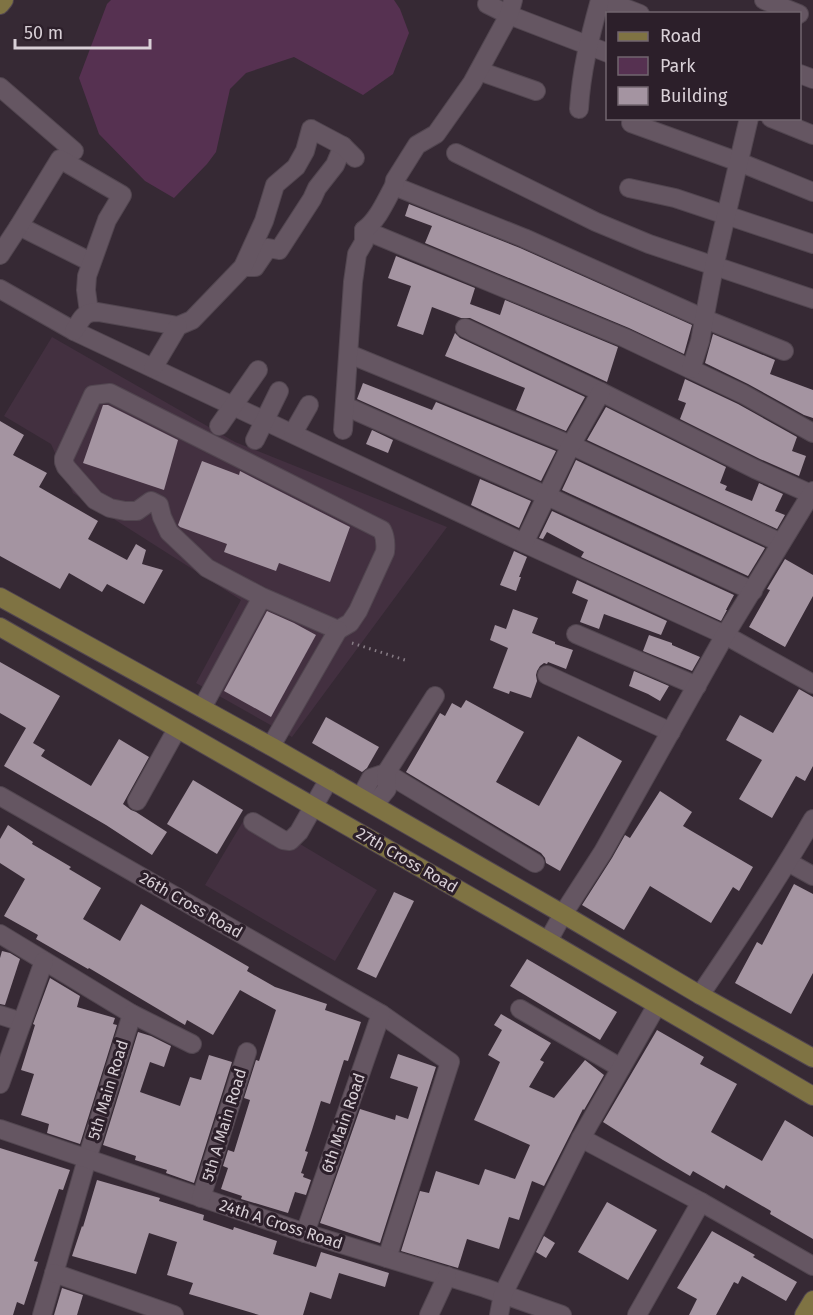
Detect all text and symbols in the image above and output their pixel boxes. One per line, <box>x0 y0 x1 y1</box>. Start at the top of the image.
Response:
scale bar <box>15 12 150 50</box>
legend <box>606 12 801 120</box>
text: 50 m <box>24 22 63 44</box>
text: Road <box>660 25 702 47</box>
text: Park <box>660 55 696 77</box>
text: Building <box>660 85 728 107</box>
street label: 27th Cross Road <box>353 823 461 897</box>
street label: 26th Cross Road <box>136 868 246 942</box>
street label: 5th Main Road <box>84 1038 132 1142</box>
street label: 5th A Main Road <box>198 1066 250 1184</box>
street label: 6th Main Road <box>317 1071 369 1175</box>
street label: 24th A Cross Road <box>217 1195 345 1253</box>

